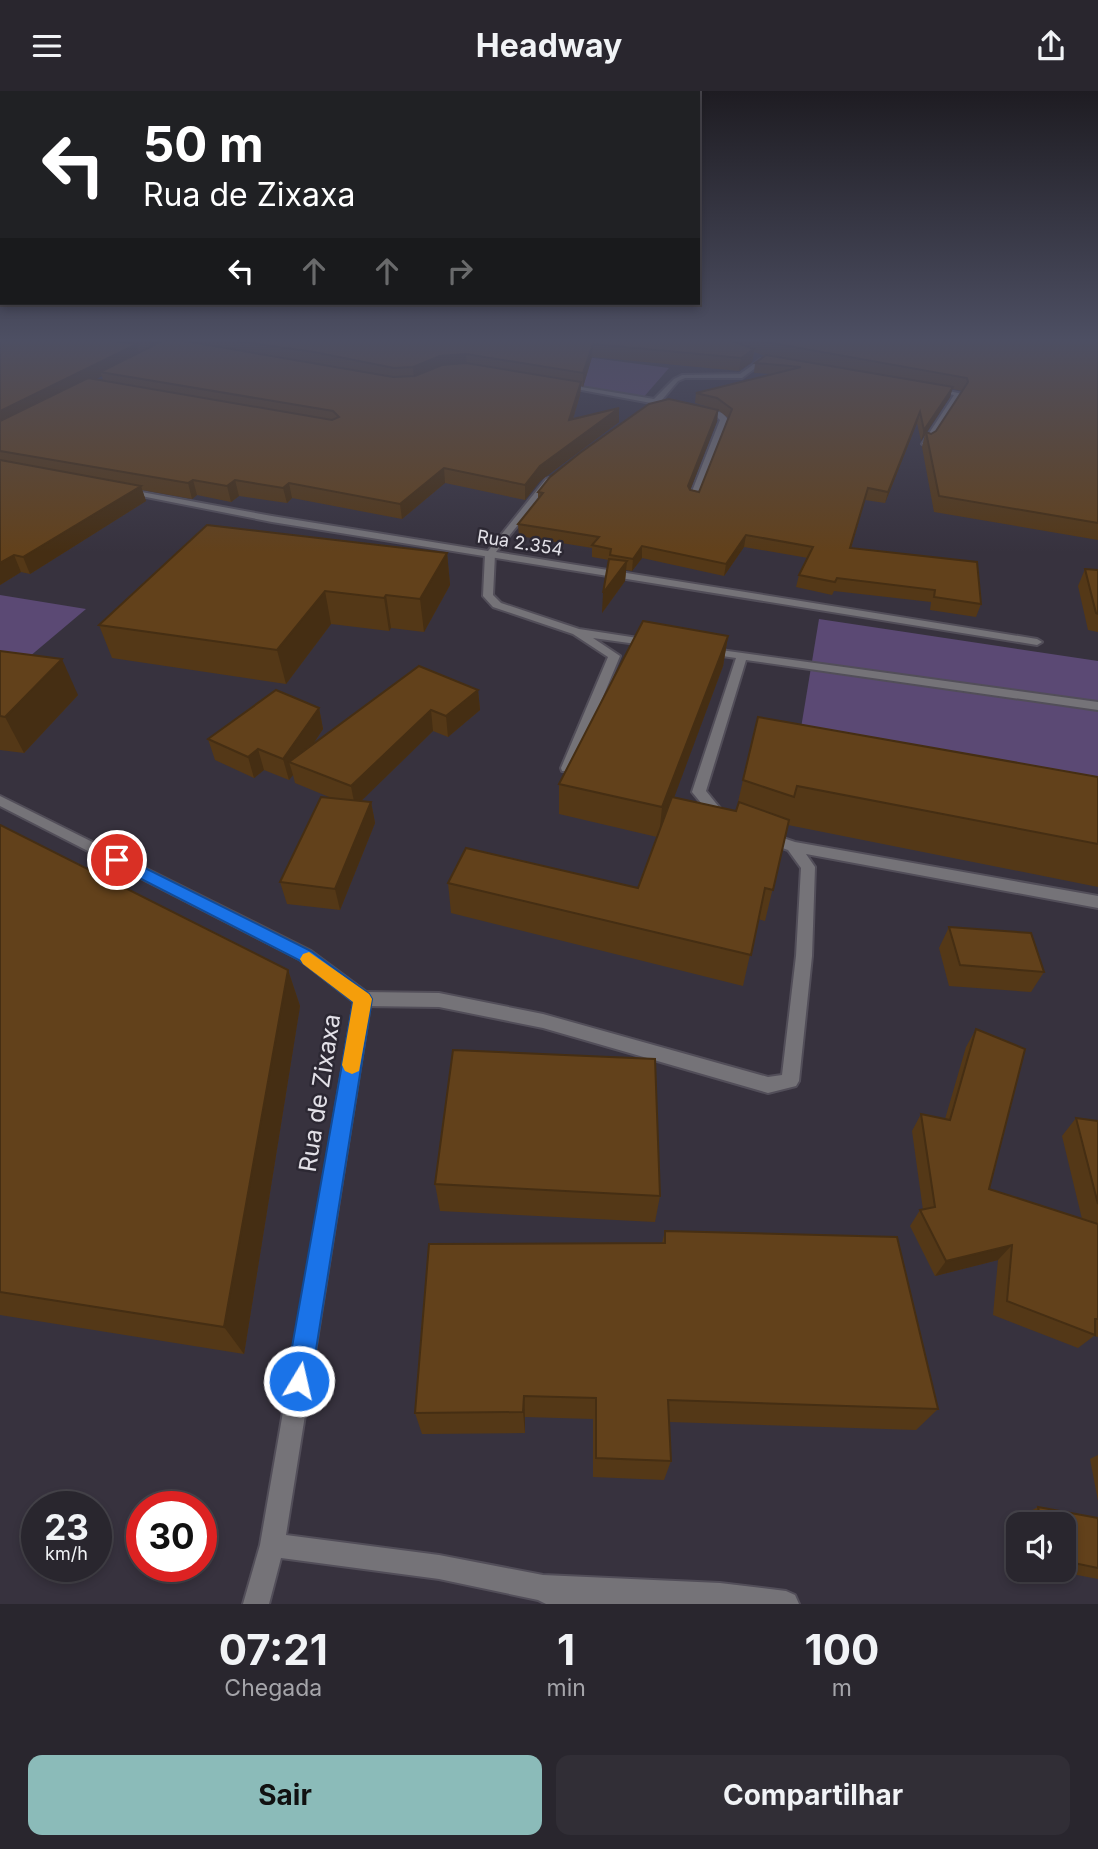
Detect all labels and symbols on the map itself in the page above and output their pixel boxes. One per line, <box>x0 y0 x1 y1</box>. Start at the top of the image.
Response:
street label: Rua 2.354 <box>476 525 565 560</box>
pin <box>87 830 147 890</box>
street label: Rua de Zixaxa <box>293 1012 346 1174</box>
position arrow <box>262 1344 336 1418</box>
speed limit sign: 30 <box>126 1491 217 1582</box>

